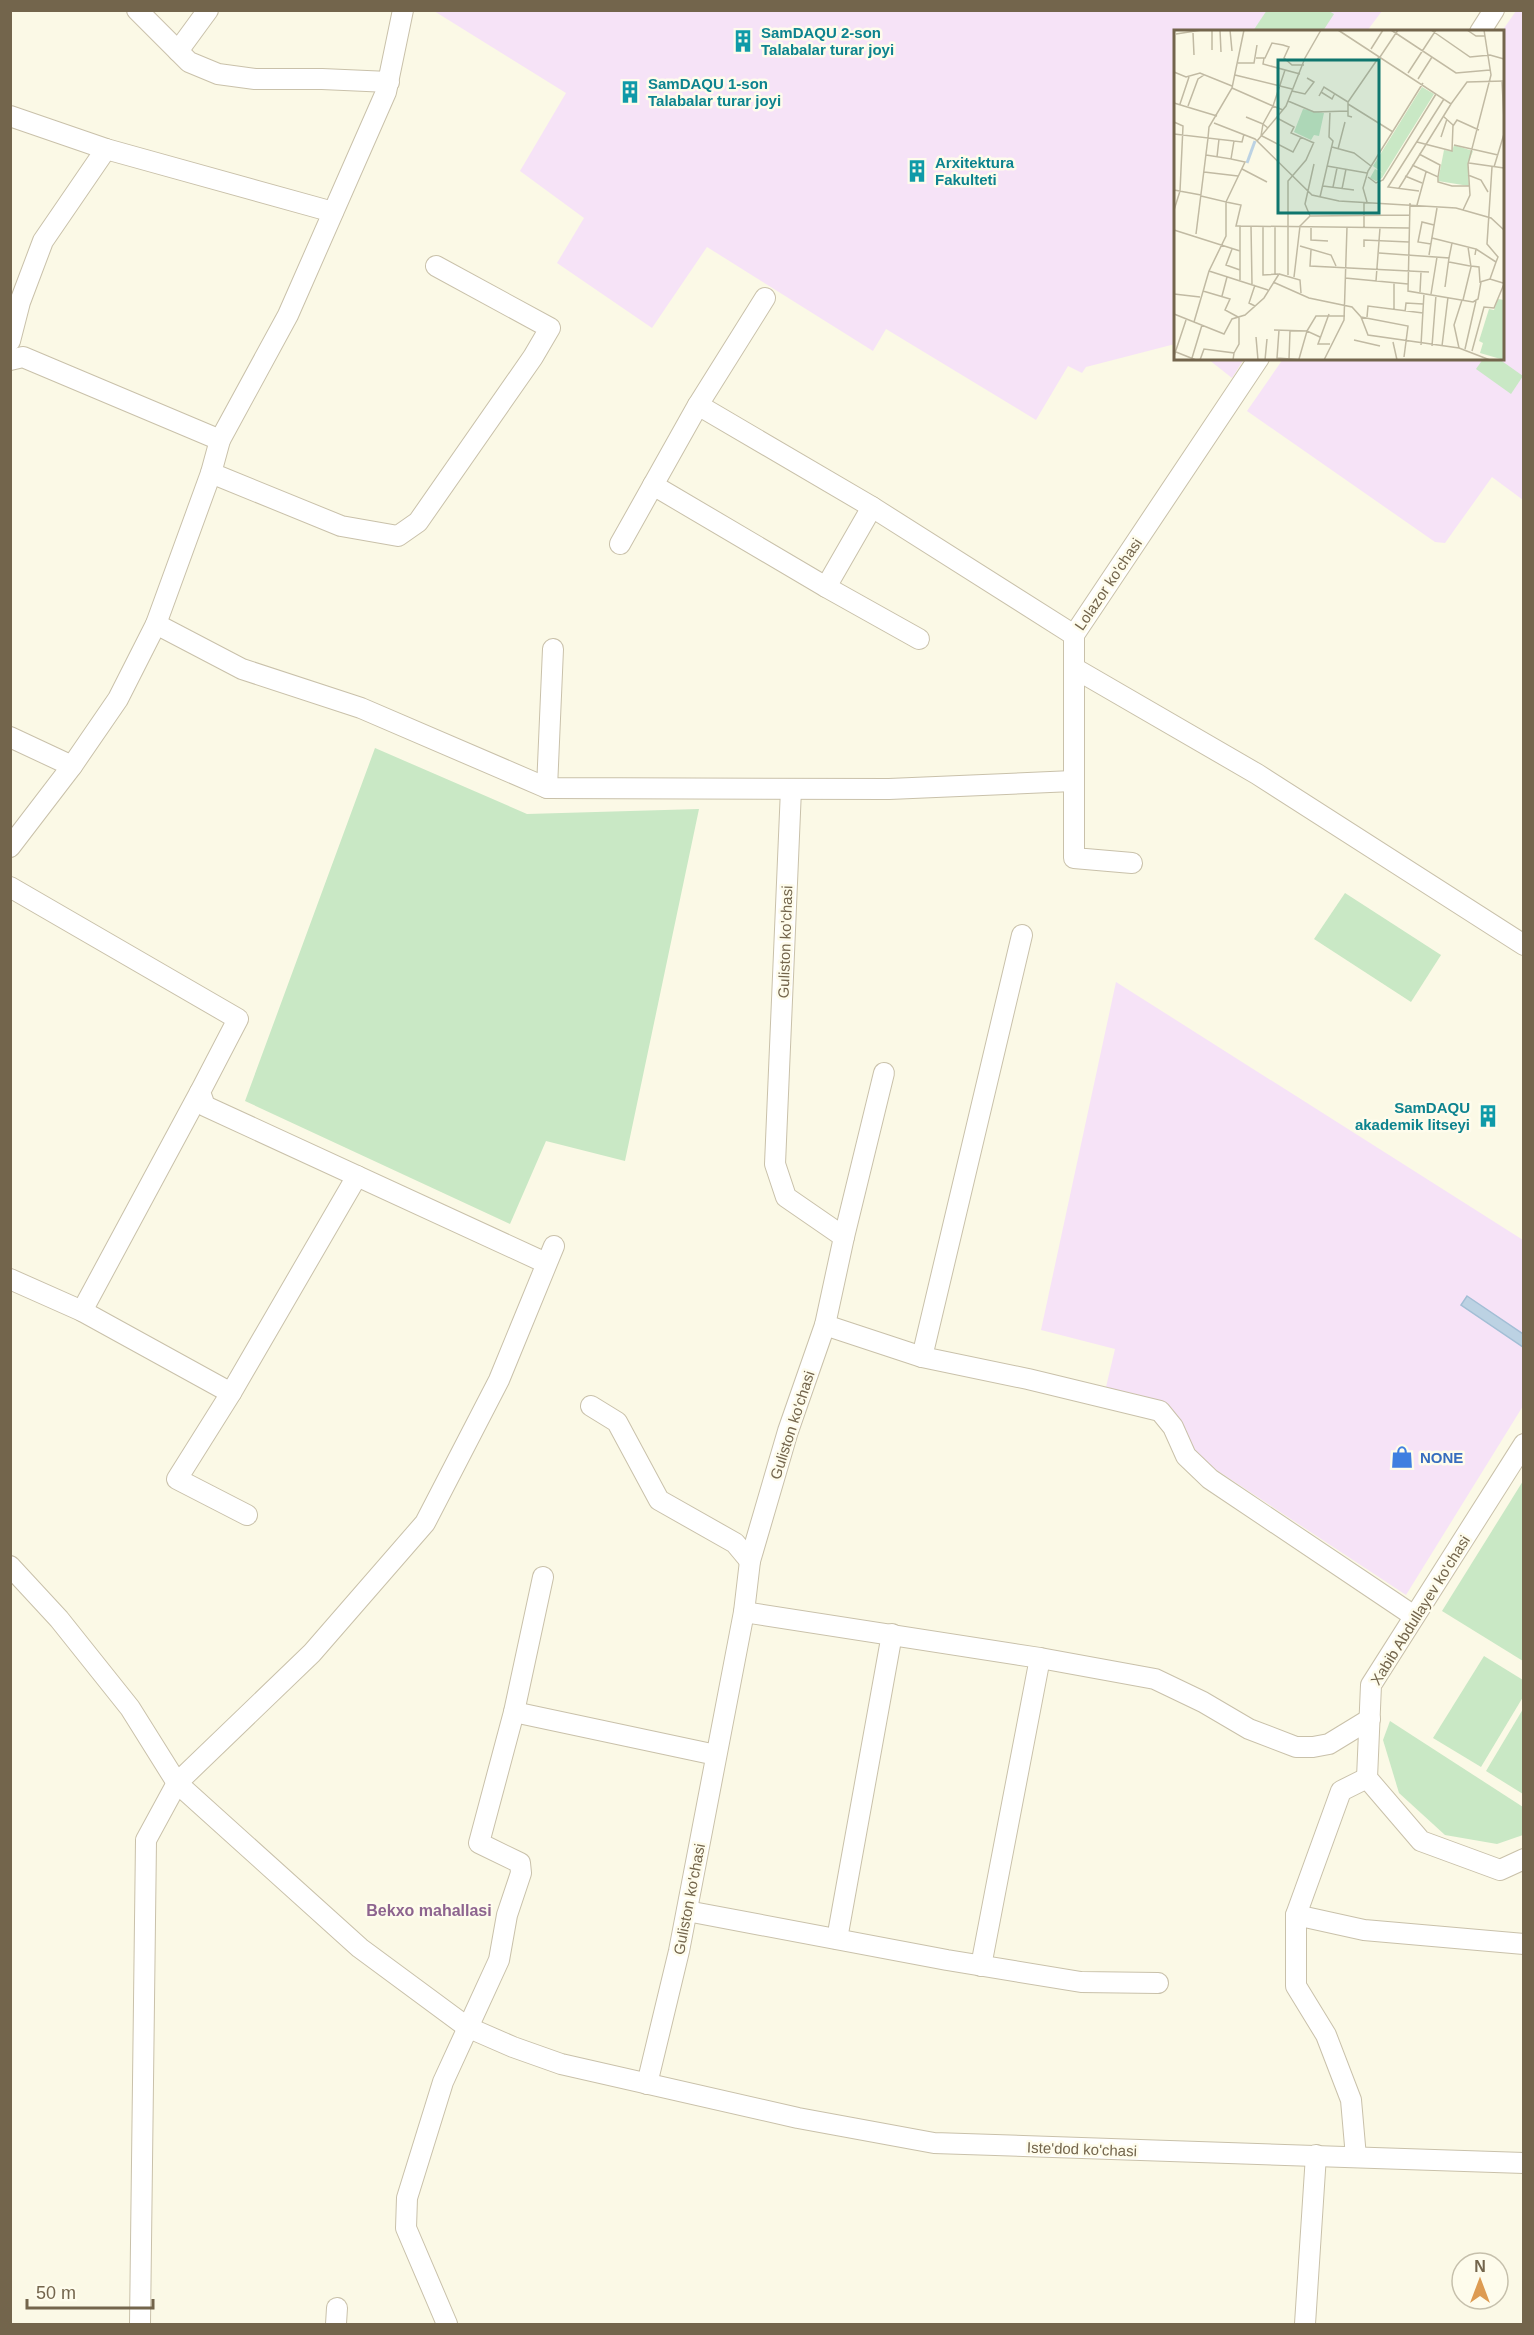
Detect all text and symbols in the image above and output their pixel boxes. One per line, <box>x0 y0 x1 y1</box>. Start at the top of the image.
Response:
place label: SamDAQU 2-son Talabalar turar joyi <box>761 24 894 58</box>
building icon: SamDAQU 2-son Talabalar turar joyi <box>730 28 756 54</box>
inset map <box>1174 30 1504 360</box>
place label: SamDAQU 1-son Talabalar turar joyi <box>648 75 781 109</box>
building icon: SamDAQU 1-son Talabalar turar joyi <box>617 79 643 105</box>
place label: Arxitektura Fakulteti <box>935 154 1015 188</box>
building icon: Arxitektura Fakulteti <box>904 158 930 184</box>
street label: Lolazor ko'chasi <box>1071 535 1145 633</box>
street label: Guliston ko'chasi <box>775 885 795 999</box>
place label: SamDAQU akademik litseyi <box>1355 1099 1470 1133</box>
building icon: SamDAQU akademik litseyi <box>1475 1103 1501 1129</box>
street label: Guliston ko'chasi <box>766 1369 818 1481</box>
shop icon: NONE <box>1389 1444 1415 1470</box>
place label: NONE <box>1420 1449 1463 1466</box>
street label: Xabib Abdullayev ko'chasi <box>1367 1532 1473 1688</box>
street label: Guliston ko'chasi <box>670 1842 708 1956</box>
district label: Bekxo mahallasi <box>366 1902 492 1919</box>
street label: Iste'dod ko'chasi <box>1027 2139 1137 2159</box>
north arrow <box>1450 2251 1510 2311</box>
text: N <box>1474 2258 1486 2275</box>
scale bar <box>27 2272 153 2310</box>
text: 50 m <box>36 2283 76 2303</box>

